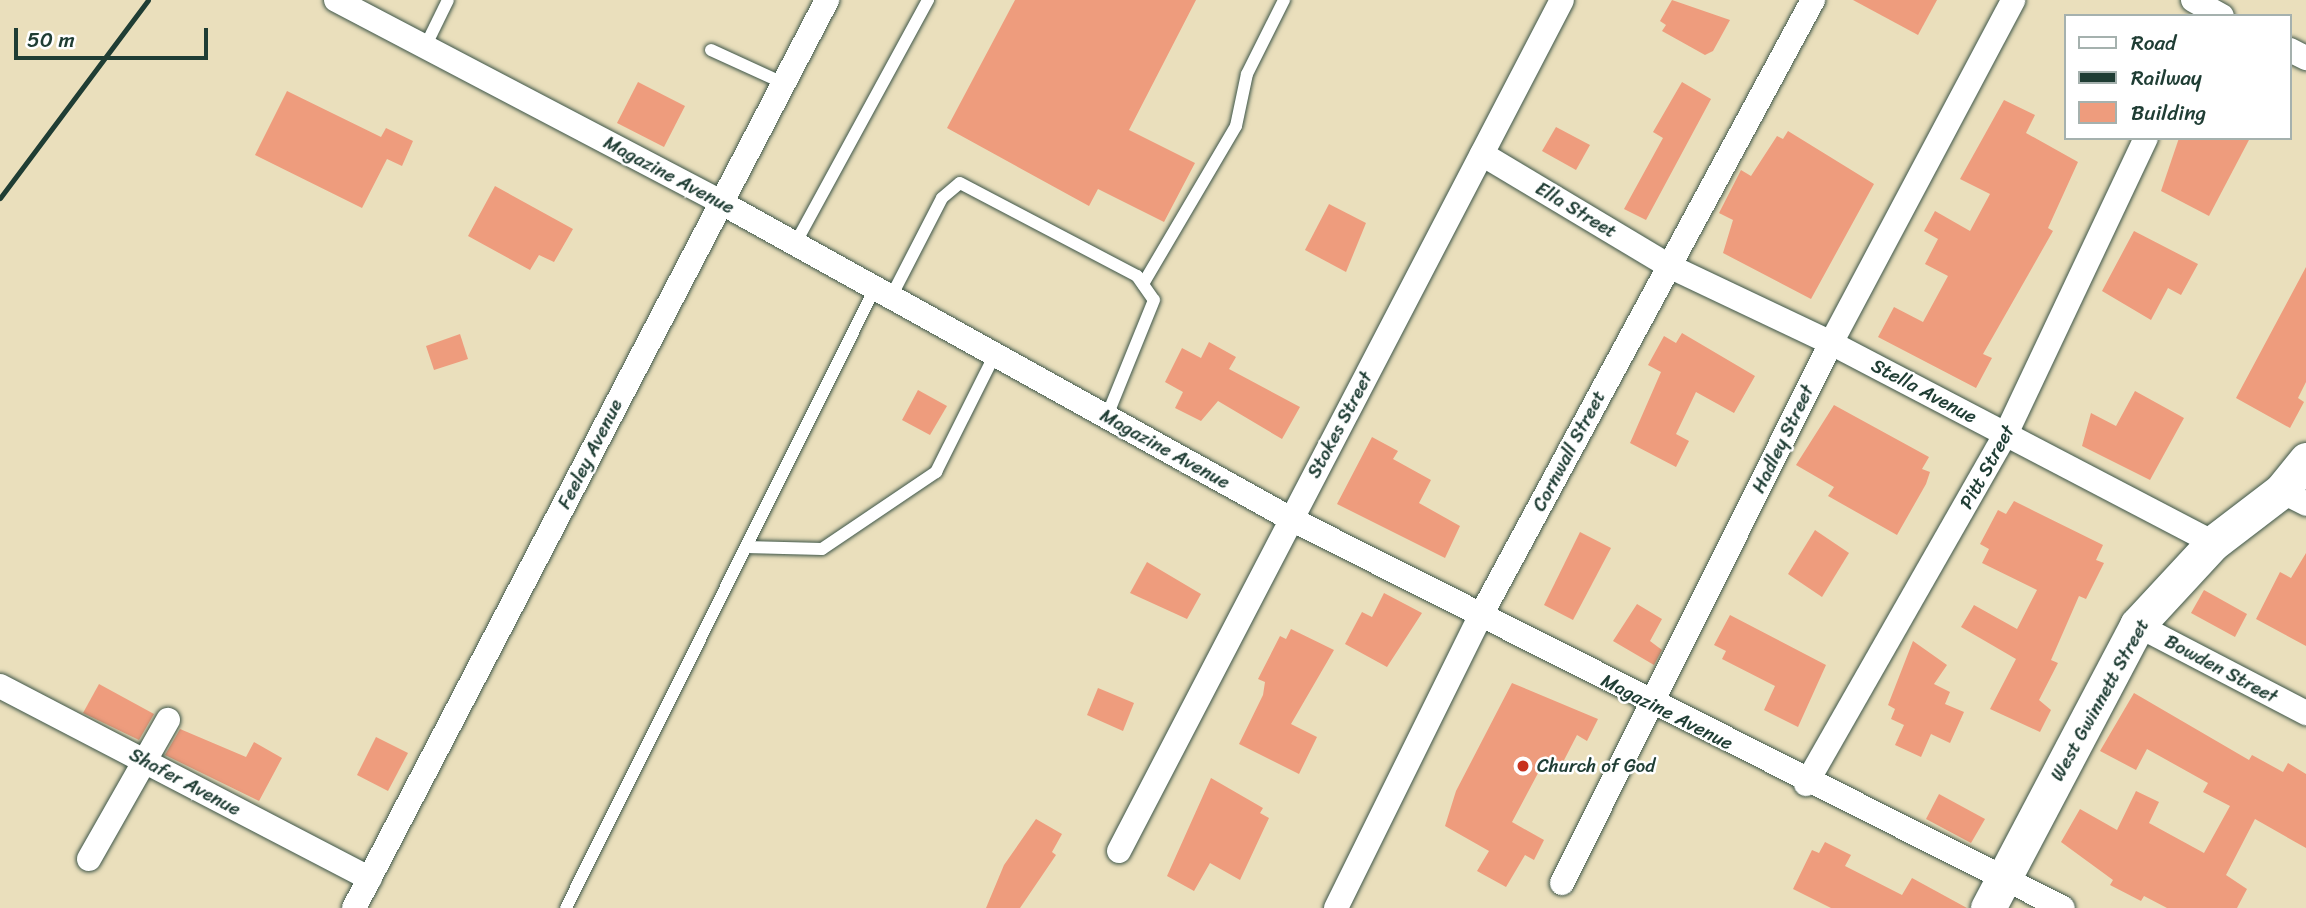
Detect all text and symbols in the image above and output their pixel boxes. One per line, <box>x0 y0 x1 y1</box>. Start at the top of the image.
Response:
scale bar <box>18 14 212 58</box>
legend <box>2064 14 2292 140</box>
text: 50 m <box>27 21 75 59</box>
text: Road <box>2131 24 2176 62</box>
text: Railway <box>2131 59 2202 97</box>
text: Building <box>2131 94 2206 132</box>
street label: Magazine Avenue <box>600 131 738 219</box>
street label: Ella Street <box>1531 177 1621 243</box>
street label: Stella Avenue <box>1867 354 1981 428</box>
street label: Stokes Street <box>1302 368 1378 482</box>
street label: Hadley Street <box>1747 381 1819 497</box>
street label: Cornwall Street <box>1528 387 1610 515</box>
street label: Feeley Avenue <box>553 395 627 513</box>
street label: Magazine Avenue <box>1096 404 1234 494</box>
street label: Pitt Street <box>1955 421 2019 513</box>
street label: West Gwinnett Street <box>2046 615 2154 785</box>
street label: Bowden Street <box>2160 630 2282 708</box>
street label: Magazine Avenue <box>1598 669 1736 755</box>
street label: Shafer Avenue <box>125 743 245 821</box>
place label: Church of God <box>1537 755 1656 777</box>
marker: Church of God <box>1515 758 1531 774</box>

